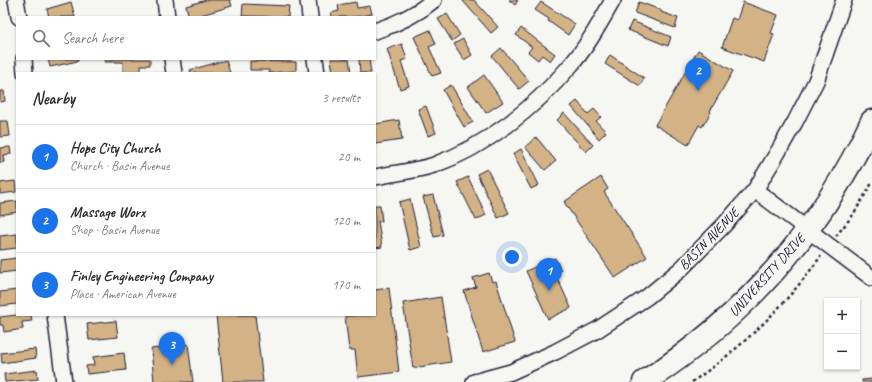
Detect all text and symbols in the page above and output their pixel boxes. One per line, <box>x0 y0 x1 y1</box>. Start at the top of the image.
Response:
search box <box>16 16 376 60</box>
icon: search <box>30 27 52 49</box>
text: Search here <box>62 29 123 48</box>
pin: 2 <box>685 58 711 91</box>
text: Nearby <box>32 88 75 109</box>
text: 3 results <box>322 90 360 106</box>
text: Hope City Church <box>70 139 161 158</box>
text: 1 <box>42 149 48 165</box>
text: 20 m <box>338 149 360 165</box>
text: Church · Basin Avenue <box>70 158 169 174</box>
text: Massage Worx <box>70 203 145 222</box>
street label: BASIN AVENUE <box>675 203 744 274</box>
text: 2 <box>42 213 48 229</box>
text: 120 m <box>332 213 360 229</box>
text: Shop · Basin Avenue <box>70 222 159 238</box>
street label: UNIVERSITY DRIVE <box>725 228 810 320</box>
your location <box>502 247 522 267</box>
pin: 1 <box>536 258 562 291</box>
text: Finley Engineering Company <box>70 267 213 286</box>
text: 3 <box>42 277 48 293</box>
text: 170 m <box>332 277 360 293</box>
text: Place · American Avenue <box>70 286 176 302</box>
map controls <box>824 298 860 370</box>
button: + <box>824 298 860 334</box>
pin: 3 <box>159 332 185 365</box>
button: − <box>824 334 860 370</box>

